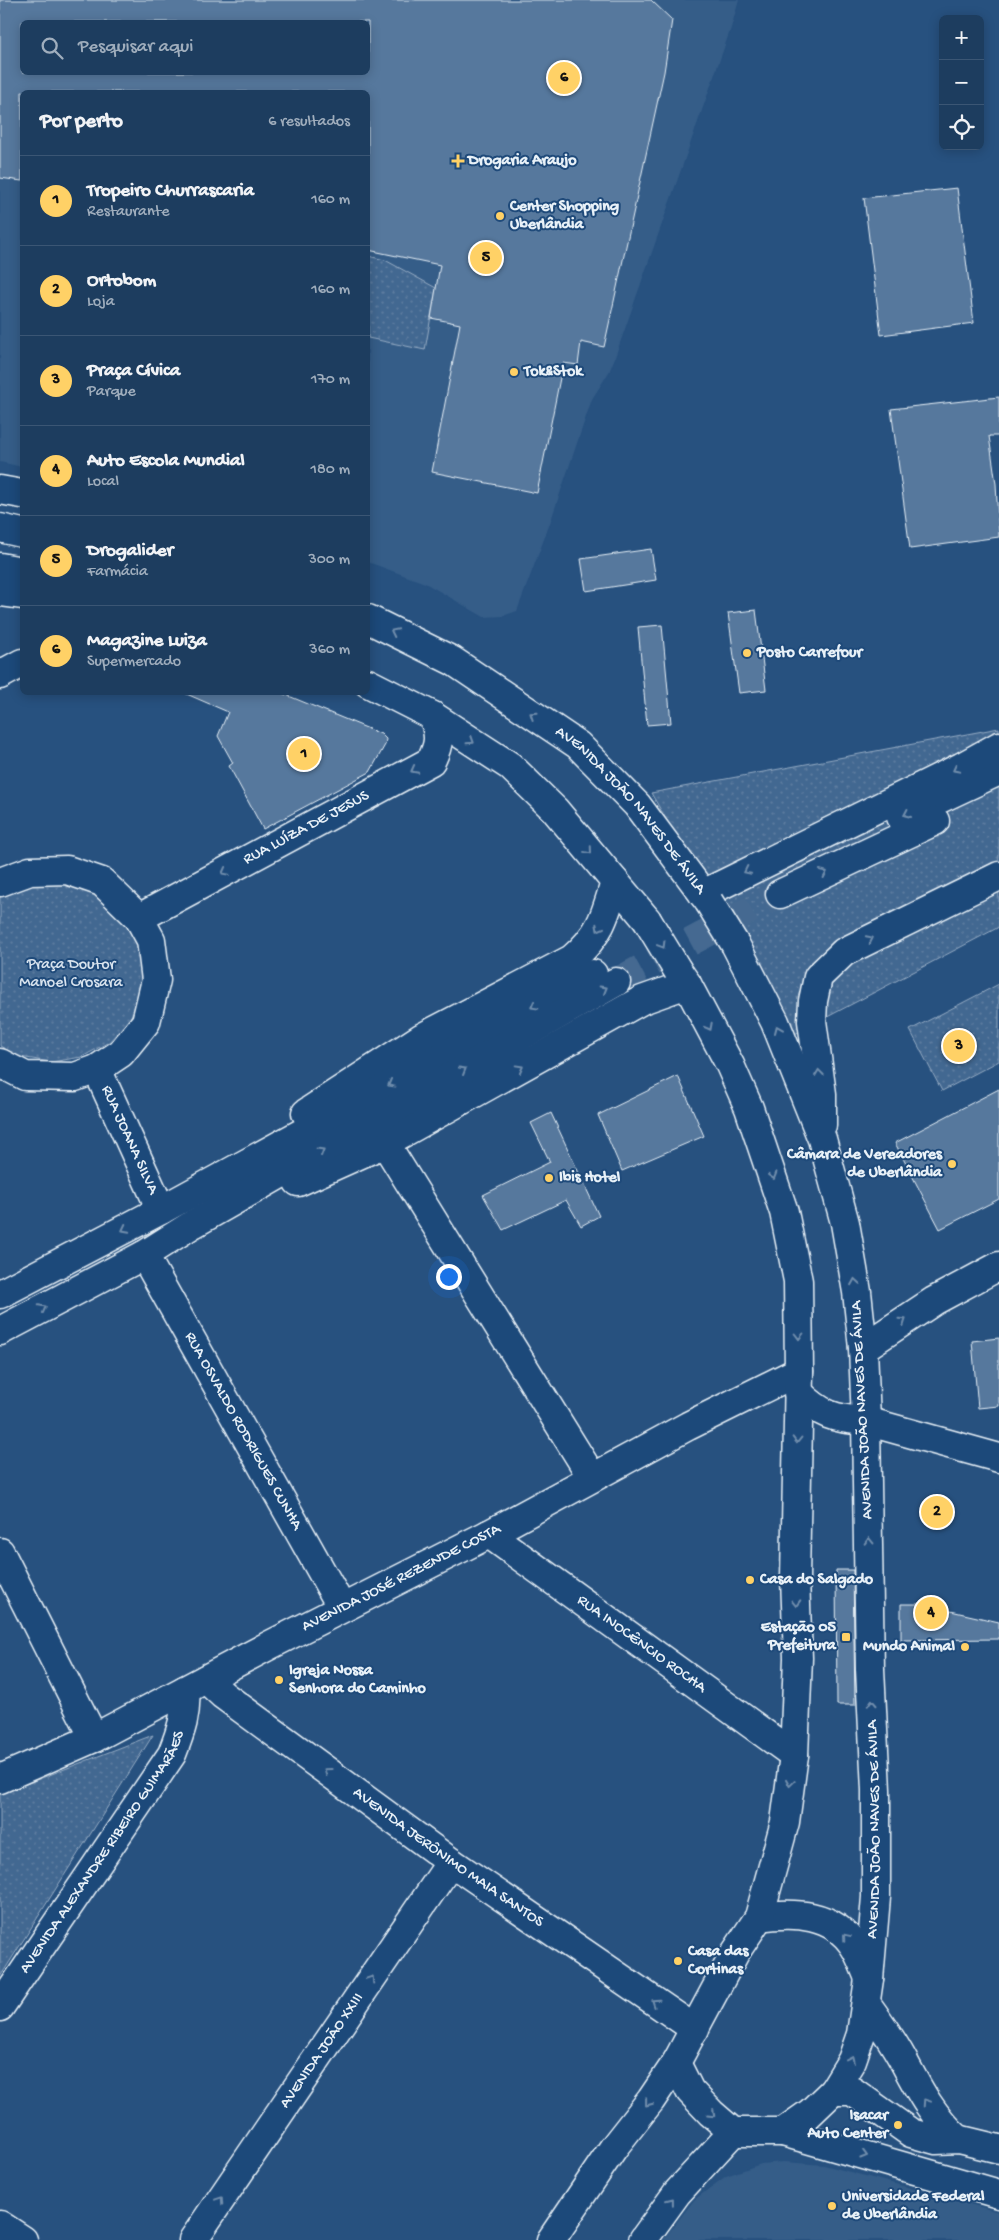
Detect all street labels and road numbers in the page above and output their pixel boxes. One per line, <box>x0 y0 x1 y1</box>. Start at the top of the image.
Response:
street label: AVENIDA JOÃO NAVES DE ÁVILA <box>551 723 710 899</box>
street label: RUA LUÍZA DE JESUS <box>240 786 373 870</box>
street label: RUA JOANA SILVA <box>96 1083 163 1199</box>
street label: AVENIDA JOÃO NAVES DE ÁVILA <box>847 1299 878 1520</box>
street label: RUA OSVALDO RODRIGUES CUNHA <box>180 1329 307 1535</box>
street label: AVENIDA JOSÉ REZENDE COSTA <box>299 1519 505 1637</box>
street label: RUA INOCÊNCIO ROCHA <box>573 1591 711 1698</box>
street label: AVENIDA JOÃO NAVES DE ÁVILA <box>863 1718 886 1940</box>
street label: AVENIDA ALEXANDRE RIBEIRO GUIMARÃES <box>16 1728 189 1977</box>
street label: AVENIDA JERÔNIMO MAIA SANTOS <box>349 1784 548 1932</box>
street label: AVENIDA JOÃO XXIII <box>276 1989 368 2112</box>

